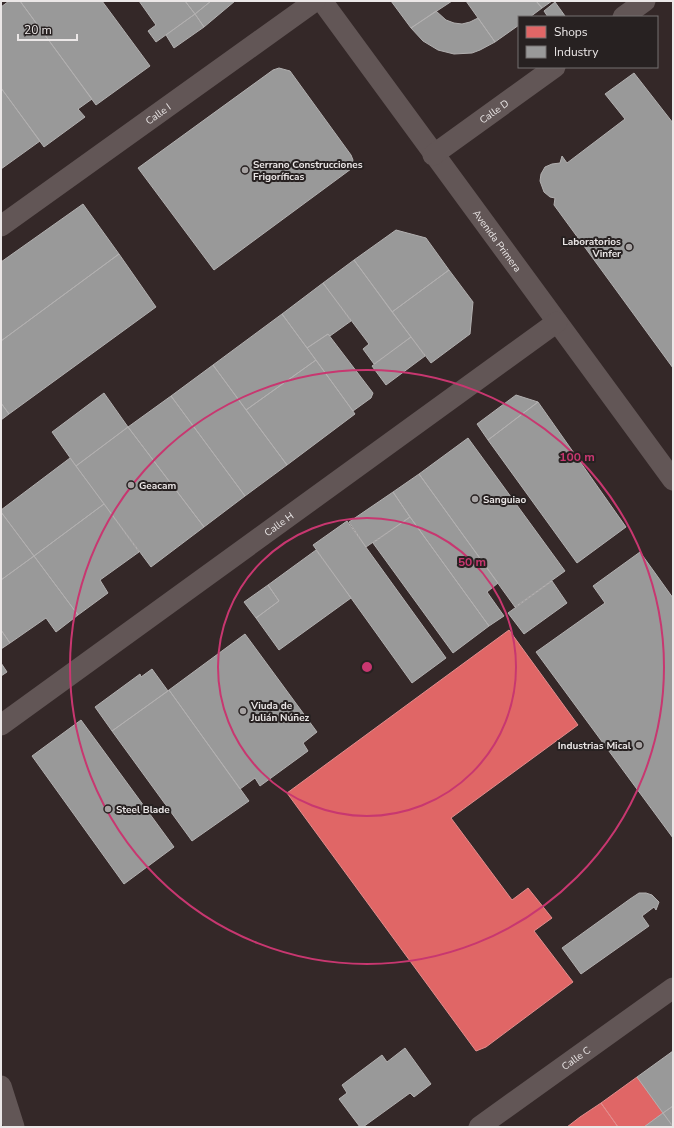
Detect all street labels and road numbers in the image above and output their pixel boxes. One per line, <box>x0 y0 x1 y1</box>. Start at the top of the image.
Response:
street label: Calle D <box>477 97 512 127</box>
street label: Calle I <box>143 100 174 128</box>
street label: Avenida Primera <box>469 207 524 275</box>
street label: Calle H <box>262 509 297 540</box>
street label: Calle C <box>559 1043 594 1074</box>

